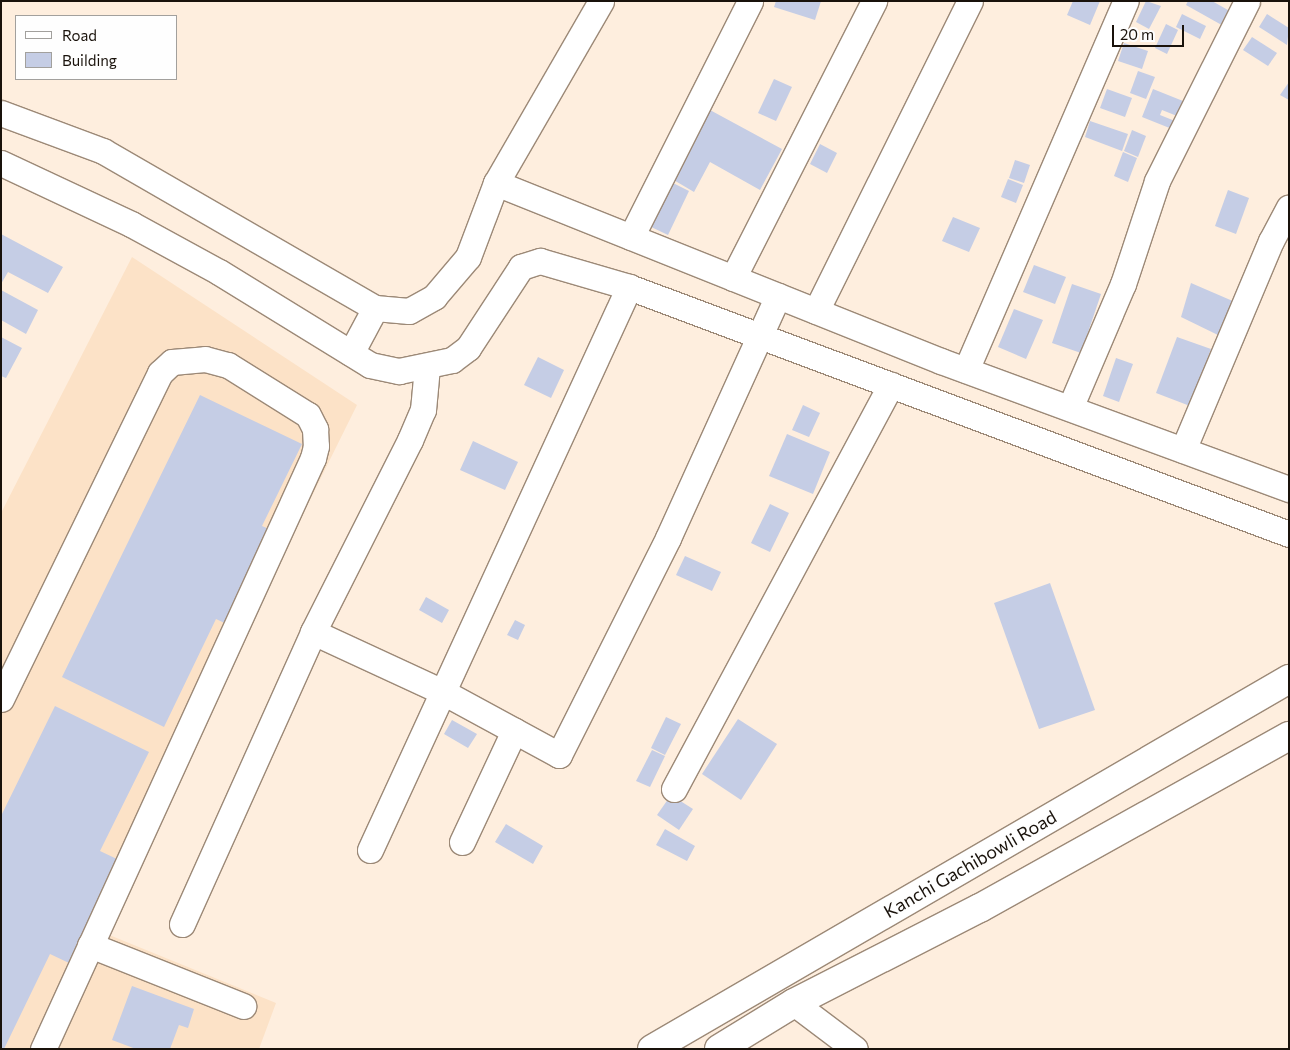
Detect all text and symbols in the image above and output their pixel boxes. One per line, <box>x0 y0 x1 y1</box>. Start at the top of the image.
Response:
legend <box>15 15 178 80</box>
scale bar <box>1115 15 1188 47</box>
text: 20 m <box>1120 25 1154 43</box>
text: Road <box>62 26 97 44</box>
text: Building <box>62 51 117 69</box>
street label: Kanchi Gachibowli Road <box>880 806 1060 922</box>

